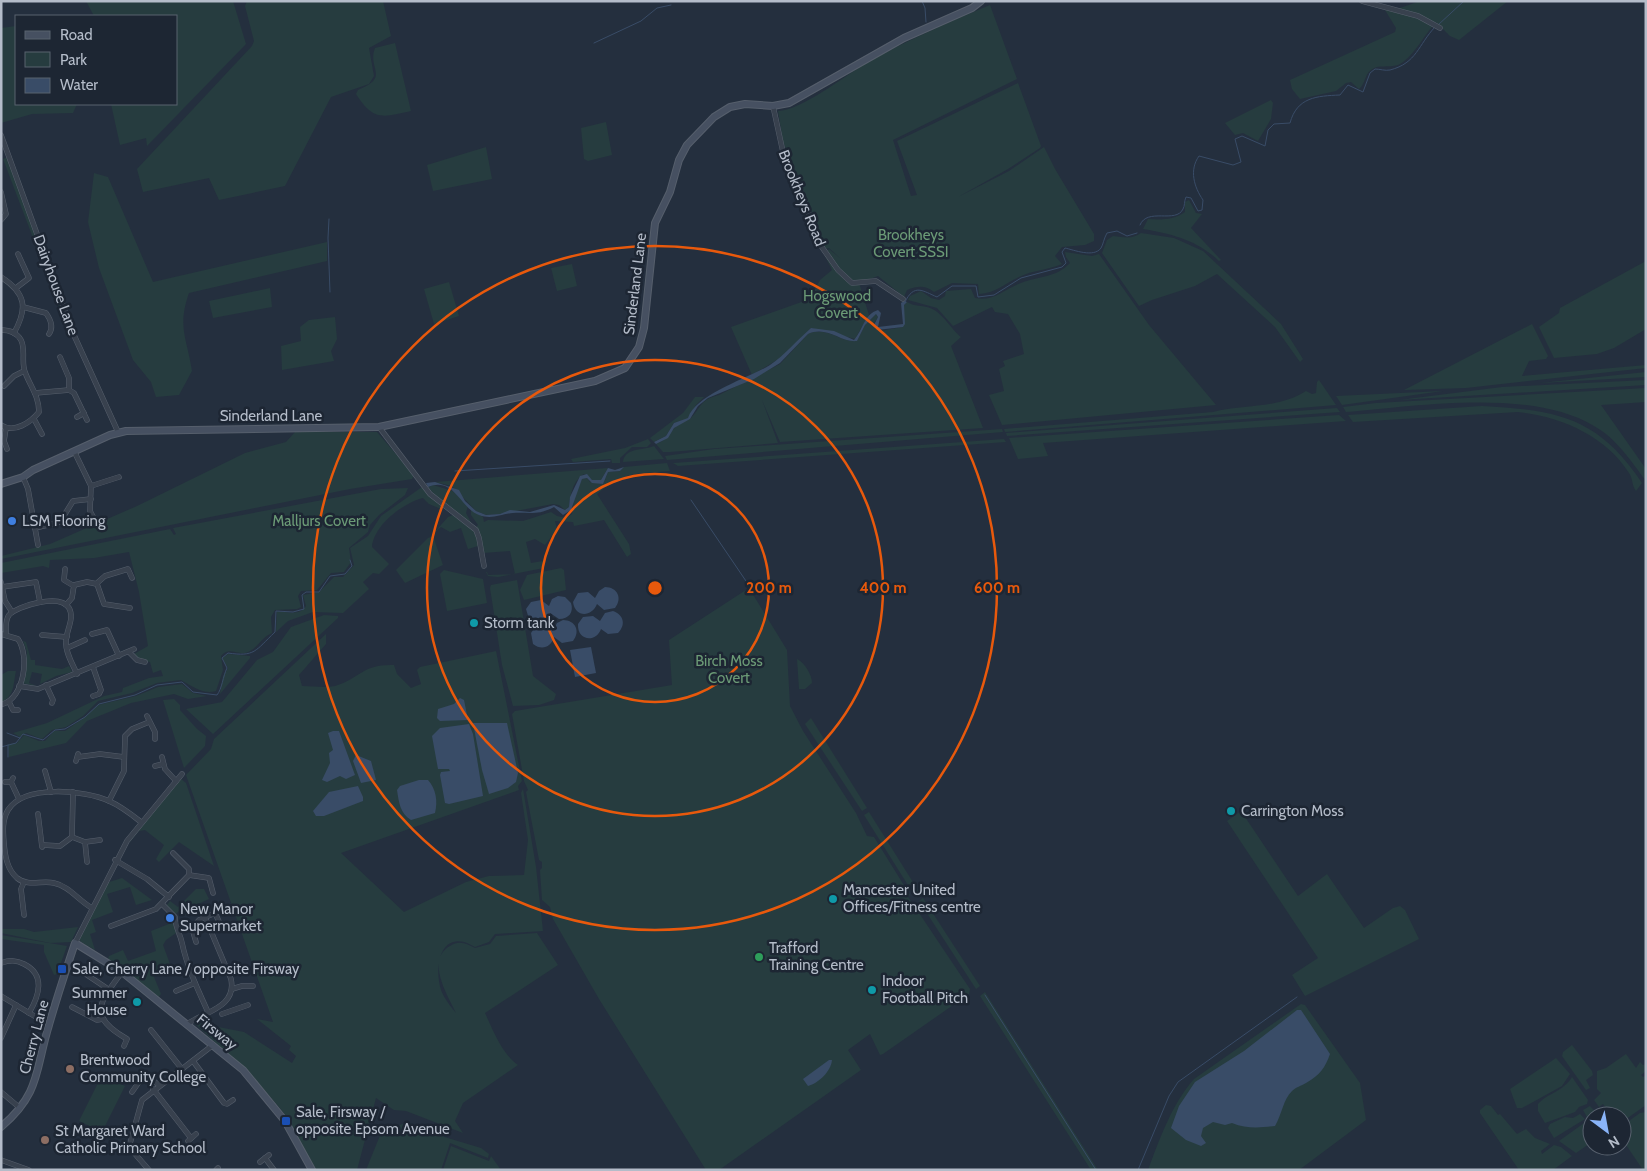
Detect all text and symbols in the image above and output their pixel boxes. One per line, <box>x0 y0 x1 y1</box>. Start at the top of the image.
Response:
legend <box>15 15 178 105</box>
text: Road <box>60 26 93 44</box>
text: Park <box>60 51 87 69</box>
text: Water <box>60 76 98 94</box>
street label: Brookheys Road <box>775 147 829 249</box>
park label: Brookheys Covert SSSI <box>873 226 949 261</box>
street label: Dairyhouse Lane <box>29 232 83 338</box>
street label: Sinderland Lane <box>620 232 650 336</box>
park label: Hogswood Covert <box>803 287 871 322</box>
street label: Sinderland Lane <box>220 407 323 425</box>
place label: LSM Flooring <box>22 512 106 530</box>
park label: Malljurs Covert <box>272 512 366 530</box>
marker: LSM Flooring <box>6 515 18 527</box>
centre of rings <box>646 579 664 597</box>
text: 200 m <box>746 579 792 597</box>
text: 400 m <box>860 579 906 597</box>
text: 600 m <box>974 579 1020 597</box>
place label: Storm tank <box>484 614 555 632</box>
marker: Storm tank <box>468 617 480 629</box>
park label: Birch Moss Covert <box>695 652 763 687</box>
place label: Carrington Moss <box>1241 802 1344 820</box>
marker: Carrington Moss <box>1225 805 1237 817</box>
place label: Mancester United Offices/Fitness centre <box>843 881 981 916</box>
marker: Mancester United Offices/Fitness centre <box>827 893 839 905</box>
place label: New Manor Supermarket <box>180 900 262 935</box>
marker: New Manor Supermarket <box>164 912 176 924</box>
place label: Trafford Training Centre <box>769 939 864 974</box>
marker: Trafford Training Centre <box>753 951 765 963</box>
place label: Sale, Cherry Lane / opposite Firsway <box>72 960 300 978</box>
marker: Sale, Cherry Lane / opposite Firsway <box>56 963 68 975</box>
place label: Indoor Football Pitch <box>882 972 968 1007</box>
place label: Summer House <box>72 984 127 1019</box>
marker: Indoor Football Pitch <box>866 984 878 996</box>
marker: Summer House <box>131 996 143 1008</box>
street label: Cherry Lane <box>15 998 53 1076</box>
street label: Firsway <box>193 1010 241 1054</box>
place label: Brentwood Community College <box>80 1051 206 1086</box>
marker: Brentwood Community College <box>64 1063 76 1075</box>
place label: Sale, Firsway / opposite Epsom Avenue <box>296 1103 450 1138</box>
north arrow <box>1582 1106 1632 1156</box>
marker: Sale, Firsway / opposite Epsom Avenue <box>280 1115 292 1127</box>
place label: St Margaret Ward Catholic Primary School <box>55 1122 206 1157</box>
text: N <box>1605 1132 1623 1152</box>
marker: St Margaret Ward Catholic Primary School <box>39 1134 51 1146</box>

